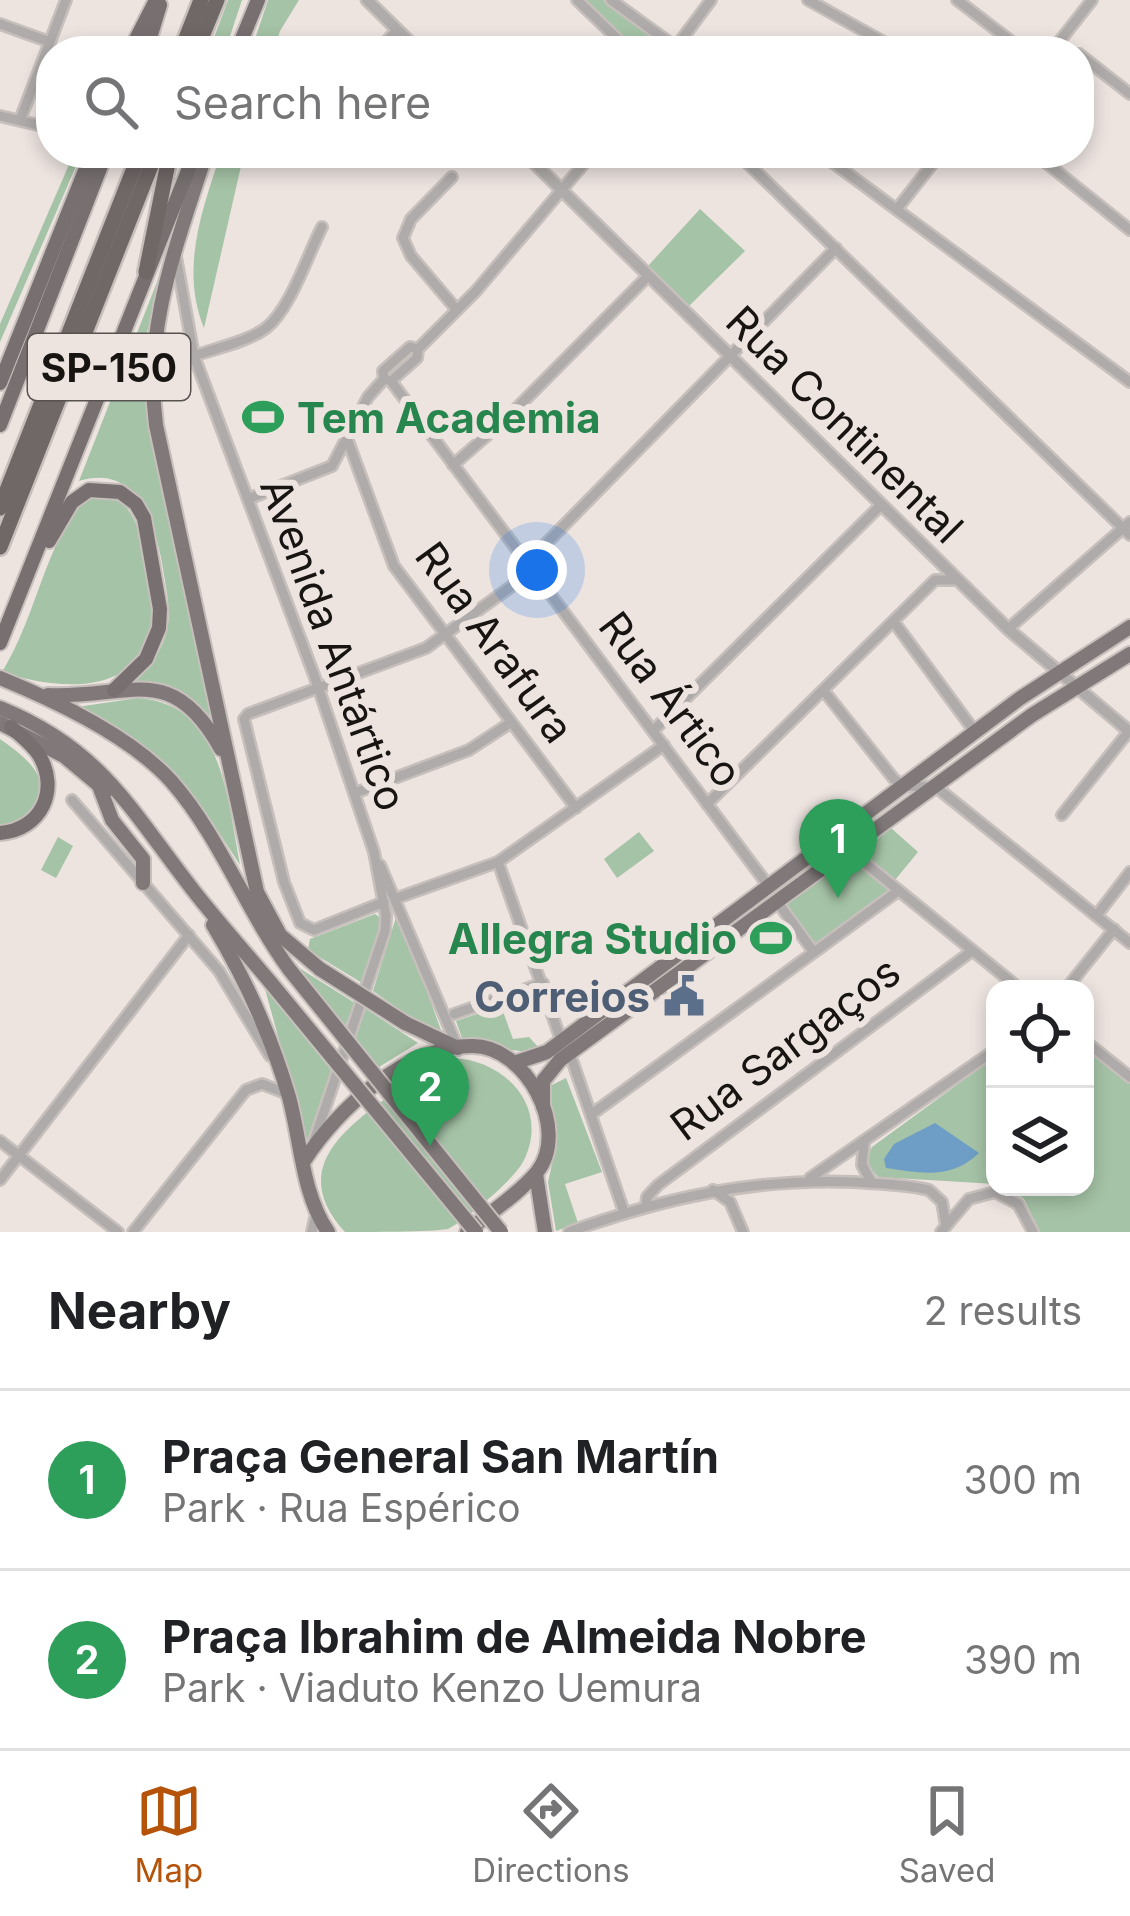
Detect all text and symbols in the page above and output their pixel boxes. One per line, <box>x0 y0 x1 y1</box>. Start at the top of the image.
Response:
search box <box>36 36 1094 168</box>
icon: search <box>78 69 144 135</box>
text: Search here <box>174 75 431 130</box>
street label: Rua Continental <box>716 295 974 553</box>
road number: SP-150 <box>28 334 190 400</box>
place label: Tem Academia <box>297 392 601 443</box>
sports icon: Tem Academia <box>240 394 286 440</box>
street label: Avenida Antártico <box>250 471 418 817</box>
street label: Rua Arafura <box>405 532 585 752</box>
your location <box>507 540 567 600</box>
street label: Rua Ártico <box>589 601 753 797</box>
pin: 1 <box>799 799 877 898</box>
place label: Allegra Studio <box>448 913 737 964</box>
sports icon: Allegra Studio <box>748 915 794 961</box>
street label: Rua Sargaços <box>660 945 910 1151</box>
place label: Correios <box>474 971 650 1022</box>
public building icon: Correios <box>661 973 707 1019</box>
map controls <box>986 980 1094 1196</box>
button: locate <box>986 980 1094 1088</box>
pin: 2 <box>391 1047 469 1146</box>
button: layers <box>986 1088 1094 1196</box>
text: Nearby <box>48 1280 231 1341</box>
text: 2 results <box>924 1287 1082 1334</box>
text: Praça General San Martín <box>162 1429 719 1484</box>
text: 1 <box>79 1456 95 1503</box>
text: 300 m <box>964 1456 1082 1503</box>
text: Park · Rua Espérico <box>162 1484 521 1531</box>
text: Praça Ibrahim de Almeida Nobre <box>162 1609 867 1664</box>
text: 2 <box>75 1636 99 1683</box>
text: 390 m <box>964 1636 1082 1683</box>
text: Park · Viaduto Kenzo Uemura <box>162 1664 702 1711</box>
tab: Map <box>135 1778 203 1890</box>
tab: Directions <box>472 1778 630 1890</box>
tab: Saved <box>899 1778 995 1890</box>

